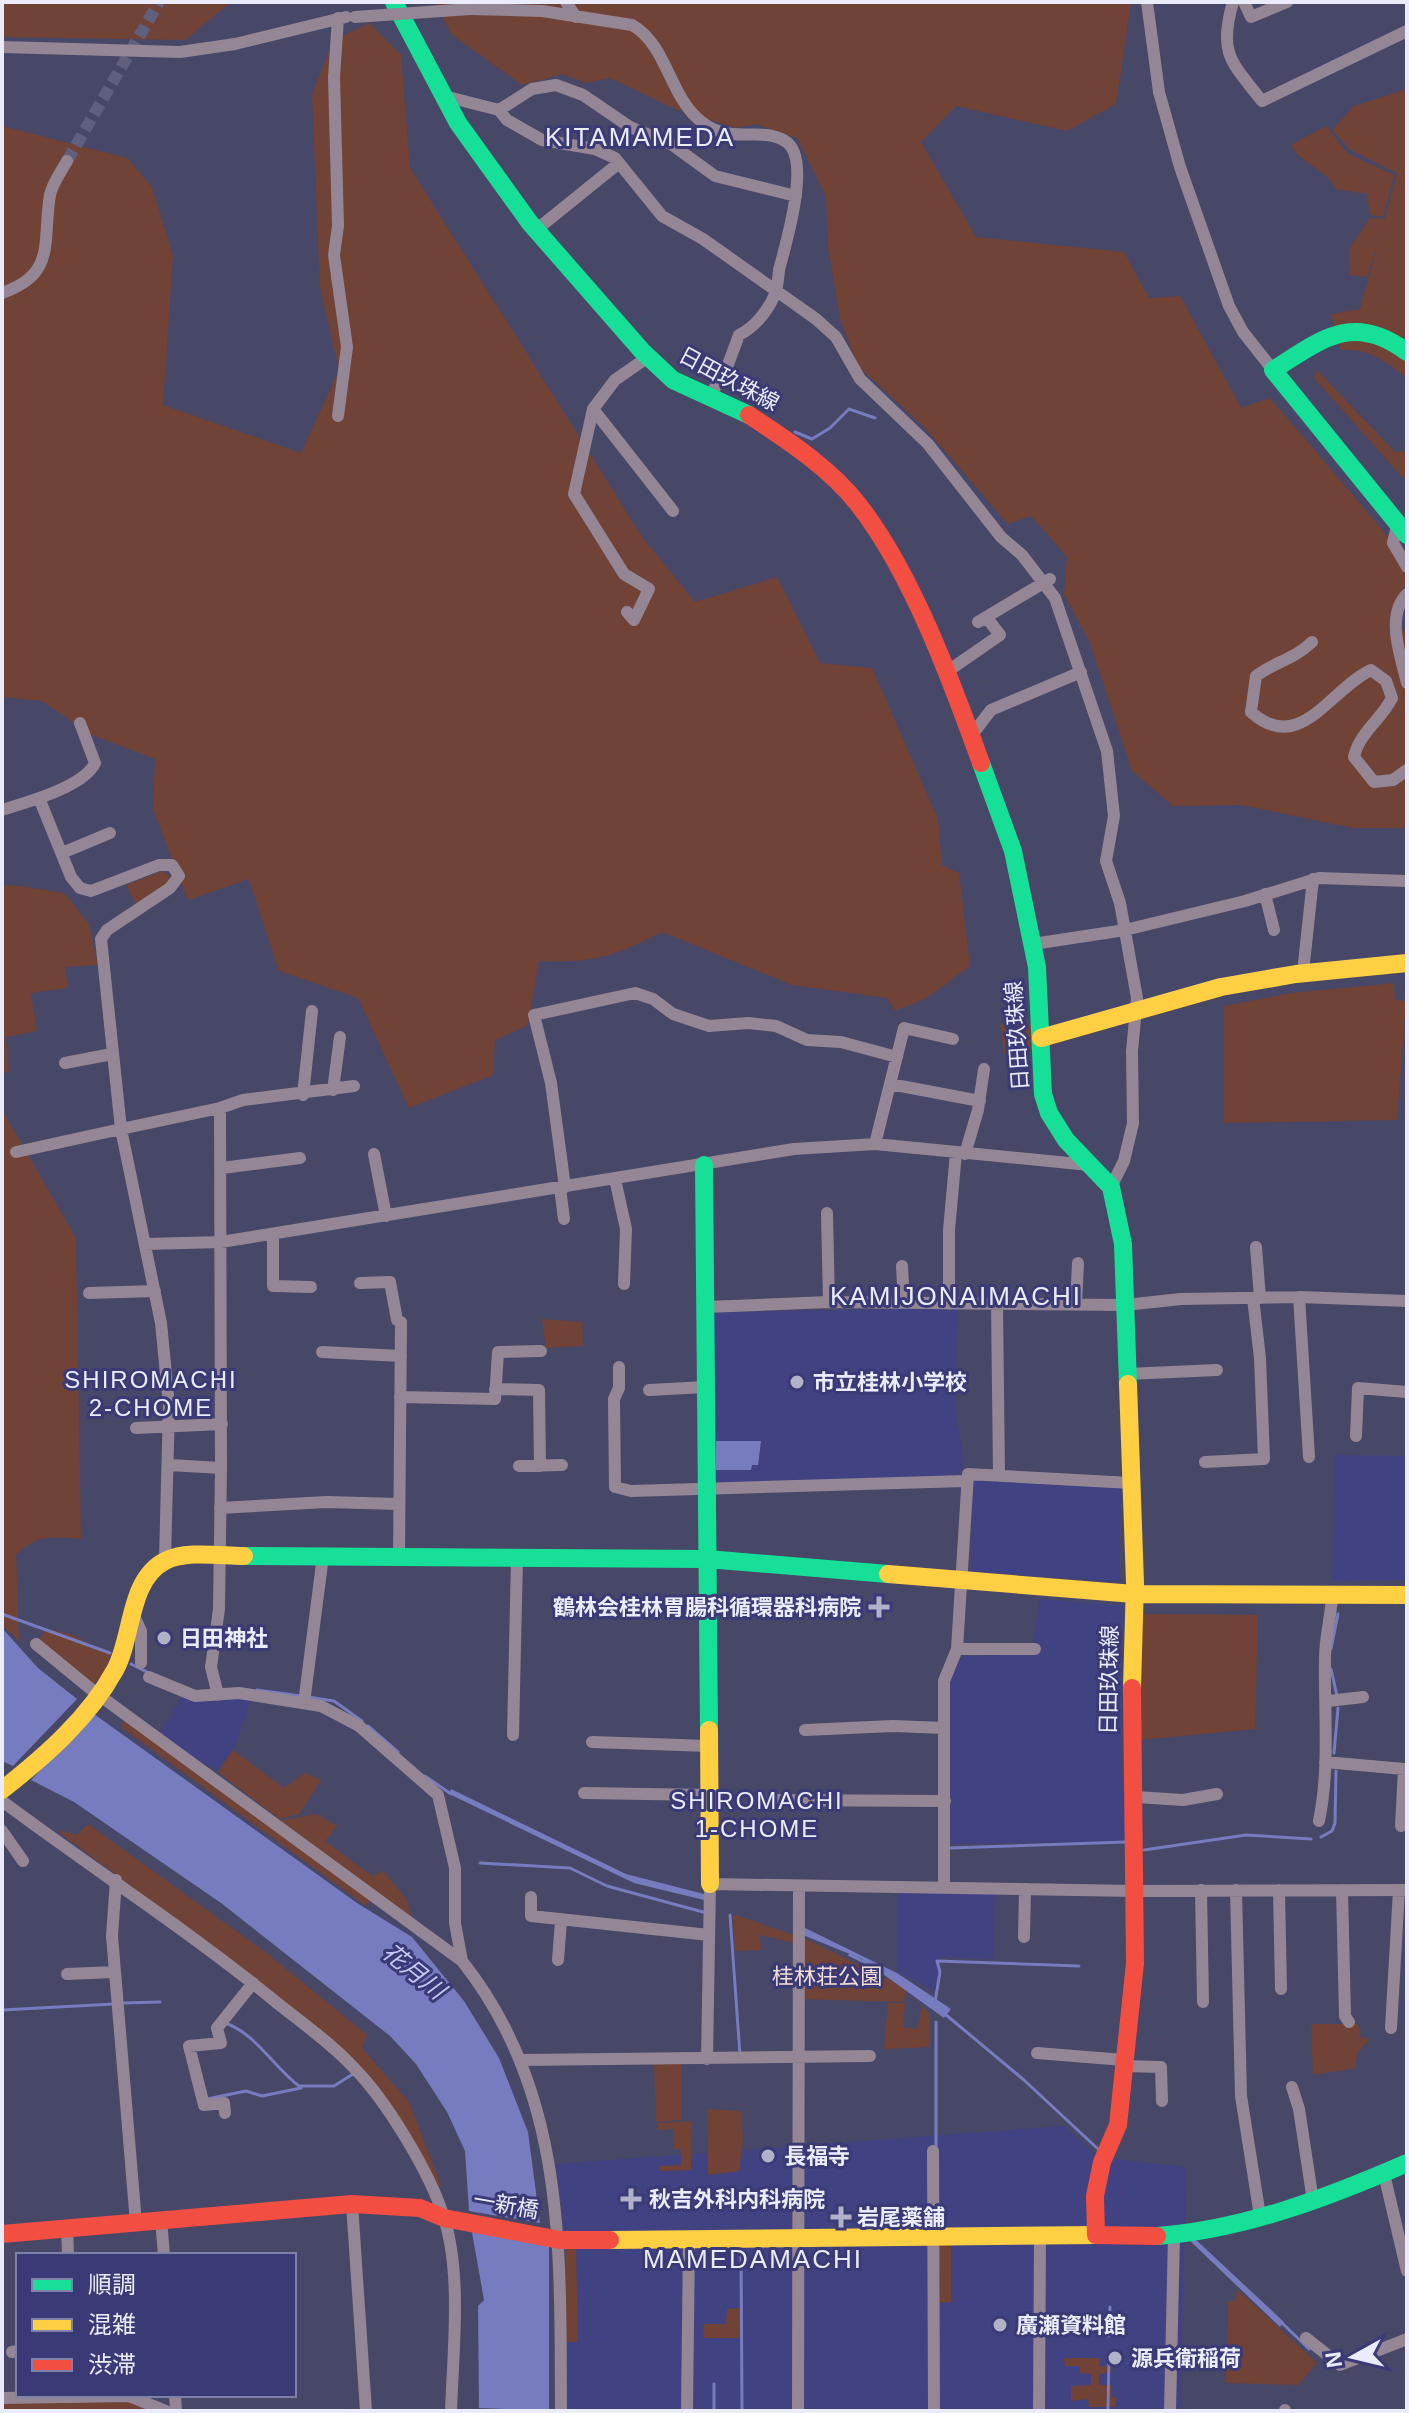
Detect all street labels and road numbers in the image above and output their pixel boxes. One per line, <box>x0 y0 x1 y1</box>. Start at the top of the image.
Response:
street label: 日田玖珠線 <box>675 342 783 416</box>
street label: 日田玖珠線 <box>1001 980 1033 1092</box>
street label: 日田玖珠線 <box>1096 1625 1122 1735</box>
street label: 一新橋 <box>471 2187 541 2223</box>

